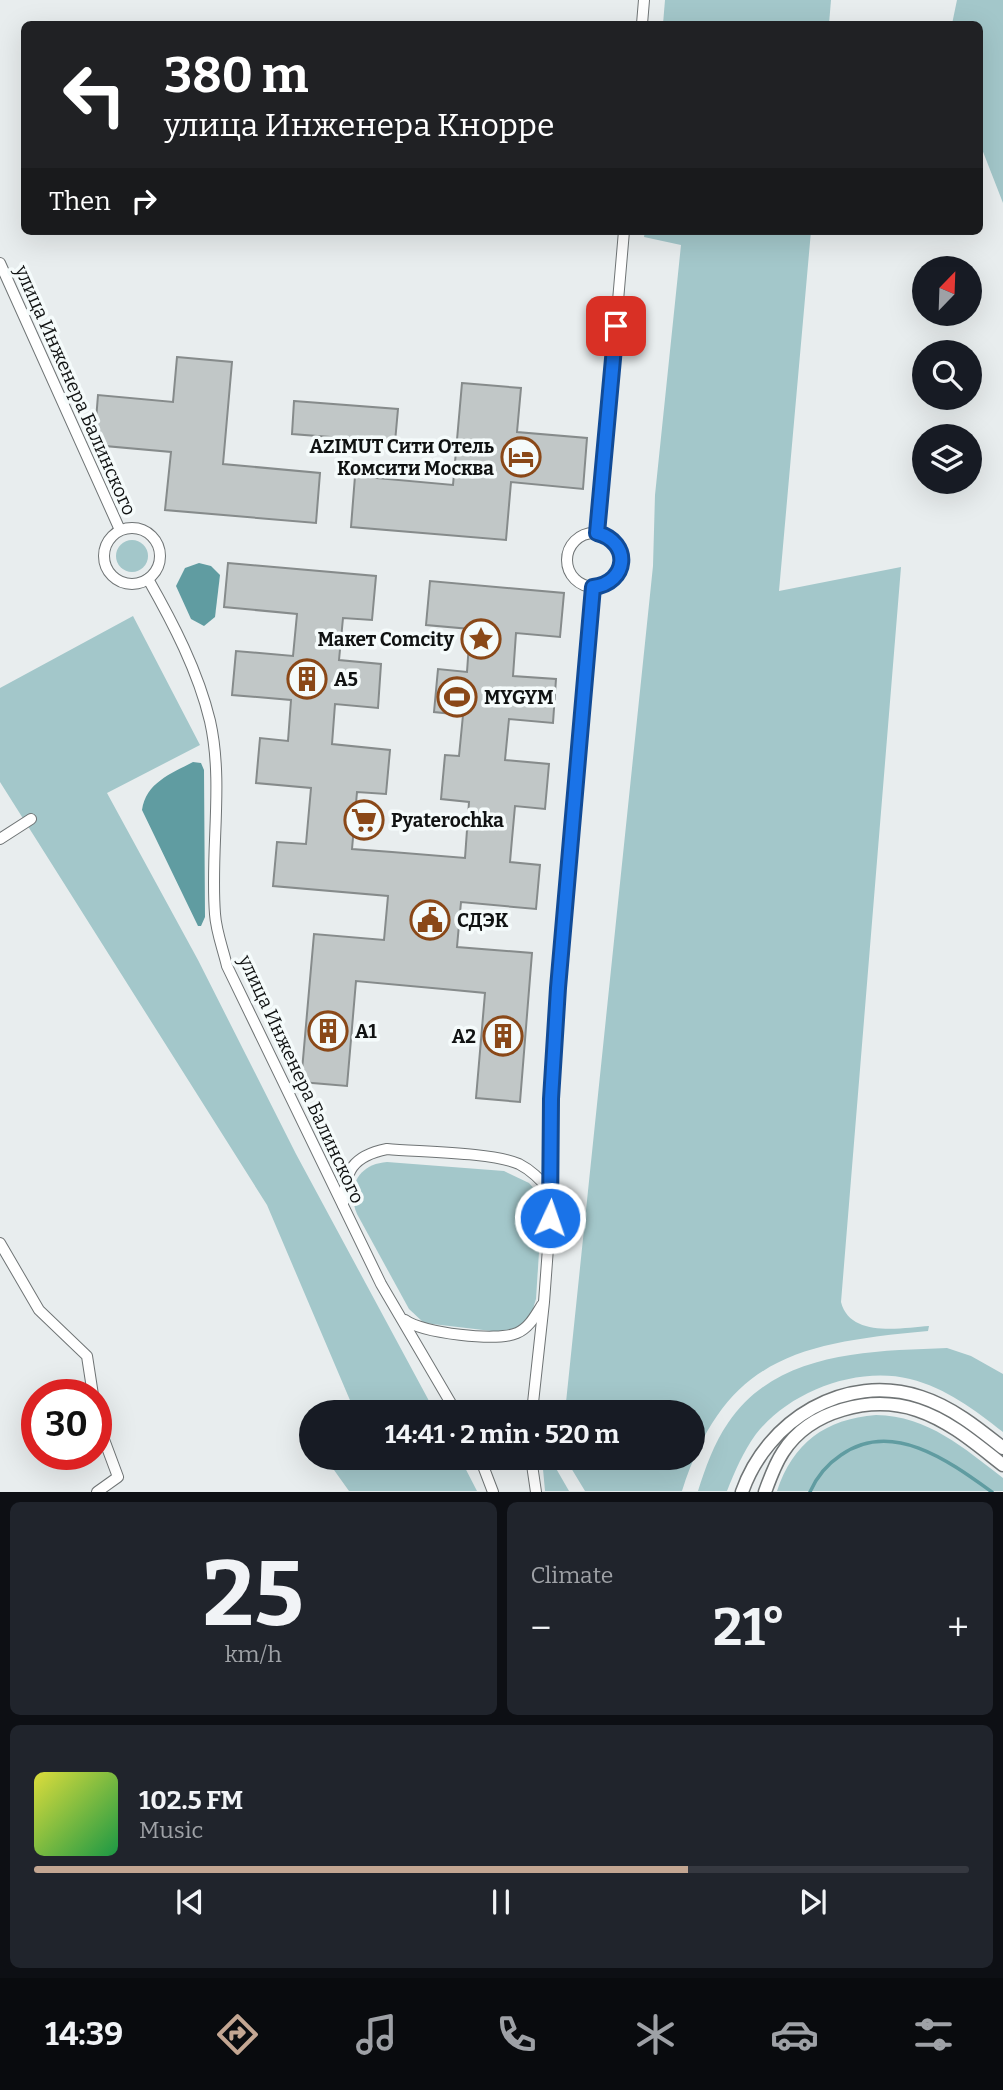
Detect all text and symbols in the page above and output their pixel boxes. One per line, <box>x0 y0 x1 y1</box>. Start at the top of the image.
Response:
text: 380 m <box>164 46 308 105</box>
icon: left <box>49 49 140 140</box>
text: улица Инженера Кнорре <box>164 106 554 144</box>
icon: right <box>125 182 163 220</box>
text: Then <box>49 186 111 217</box>
north arrow <box>912 256 982 326</box>
map controls <box>912 256 982 494</box>
street label: улица Инженера Балинского <box>9 261 141 519</box>
pin <box>586 296 646 356</box>
icon: arrive <box>597 307 635 345</box>
button: search <box>912 340 982 410</box>
button: layers <box>912 424 982 494</box>
place label: AZIMUT Сити Отель Комсити Москва <box>309 435 494 480</box>
hotel icon: AZIMUT Сити Отель Комсити Москва <box>500 436 542 478</box>
place icon: Макет Comcity <box>460 618 502 660</box>
place label: Макет Comcity <box>317 628 454 651</box>
building icon: А5 <box>286 658 328 700</box>
place label: А5 <box>334 668 358 691</box>
sports icon: MYGYM <box>436 676 478 718</box>
place label: MYGYM <box>484 686 554 709</box>
supermarket icon: Pyaterochka <box>343 799 385 841</box>
place label: Pyaterochka <box>391 809 504 832</box>
public building icon: СДЭК <box>409 899 451 941</box>
place label: СДЭК <box>457 909 509 932</box>
street label: улица Инженера Балинского <box>233 951 369 1207</box>
building icon: А1 <box>307 1010 349 1052</box>
building icon: А2 <box>482 1015 524 1057</box>
place label: А1 <box>355 1020 378 1043</box>
place label: А2 <box>452 1025 476 1048</box>
position arrow <box>513 1181 587 1255</box>
speed limit sign: 30 <box>21 1379 112 1470</box>
text: 14:41 · 2 min · 520 m <box>385 1419 619 1450</box>
text: 25 <box>203 1540 304 1649</box>
text: Climate <box>531 1561 613 1589</box>
text: 21° <box>713 1596 786 1659</box>
text: − <box>531 1605 551 1651</box>
text: + <box>947 1605 969 1651</box>
text: km/h <box>225 1640 282 1668</box>
text: 102.5 FM <box>139 1785 243 1816</box>
text: Music <box>139 1816 203 1844</box>
icon: previous <box>171 1883 209 1921</box>
icon: pause <box>482 1883 520 1921</box>
icon: next <box>794 1883 832 1921</box>
icon: directions <box>213 2010 262 2059</box>
icon: music <box>352 2010 401 2059</box>
icon: phone <box>492 2010 541 2059</box>
icon: climate <box>631 2010 680 2059</box>
icon: car <box>770 2010 819 2059</box>
icon: filters <box>909 2010 958 2059</box>
text: 14:39 <box>45 2015 123 2053</box>

